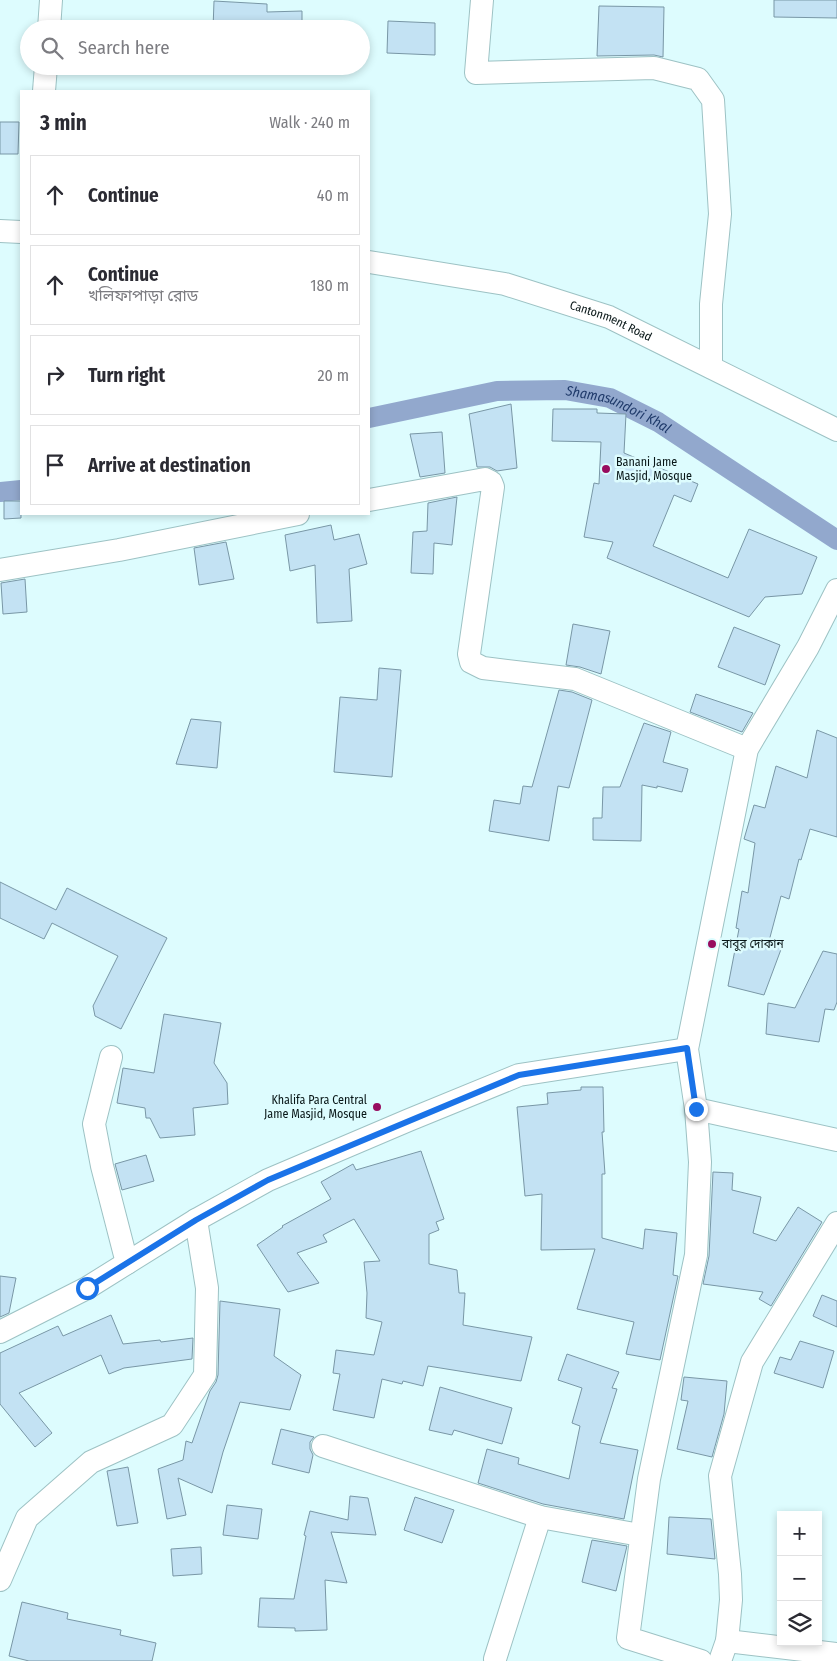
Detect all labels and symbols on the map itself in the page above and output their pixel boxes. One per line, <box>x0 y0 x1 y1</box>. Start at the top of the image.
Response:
street label: Cantonment Road <box>568 298 654 344</box>
water label: Shamasundori Khal <box>564 382 675 437</box>
place label: Banani Jame Masjid, Mosque <box>616 455 692 483</box>
marker: Banani Jame Masjid, Mosque <box>600 463 612 475</box>
place label: বাবুর দোকান <box>721 937 785 952</box>
marker: বাবুর দোকান <box>706 938 718 950</box>
place label: Khalifa Para Central Jame Masjid, Mosque <box>264 1093 367 1121</box>
route end <box>685 1098 708 1121</box>
marker: Khalifa Para Central Jame Masjid, Mosque <box>371 1101 383 1113</box>
route start <box>76 1277 99 1300</box>

